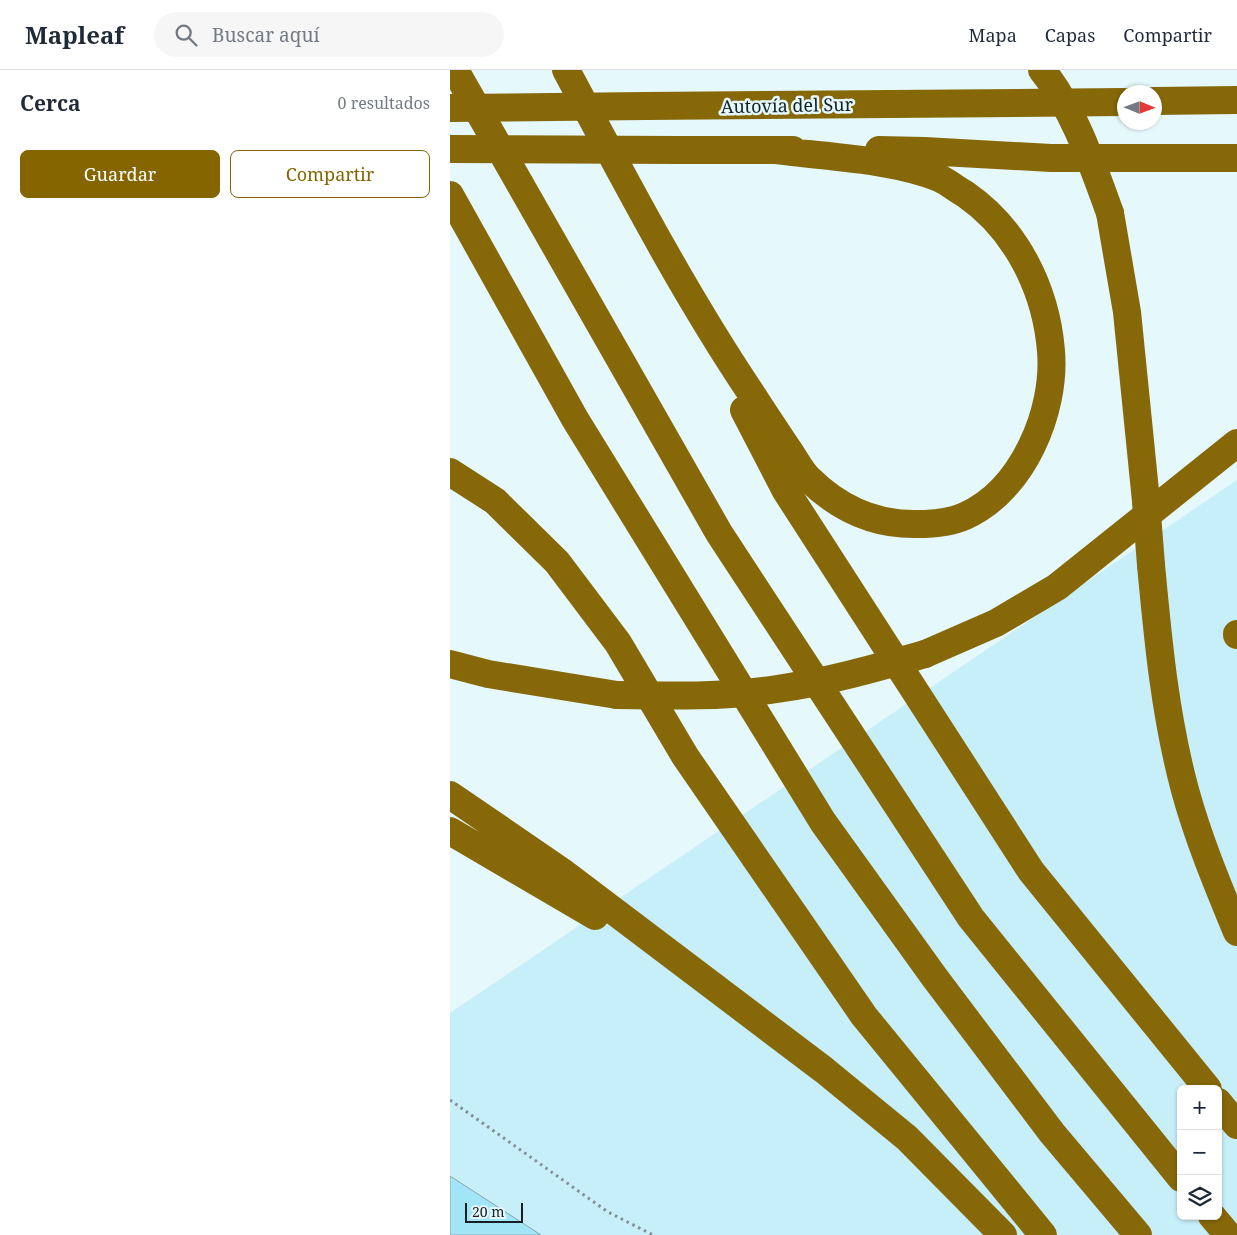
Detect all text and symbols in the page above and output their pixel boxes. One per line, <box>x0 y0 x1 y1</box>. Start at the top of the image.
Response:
search box <box>154 12 504 57</box>
text: Mapleaf <box>25 18 124 51</box>
icon: search <box>172 21 200 49</box>
text: Buscar aquí <box>212 22 320 48</box>
text: Mapa <box>969 23 1017 47</box>
text: Capas <box>1045 23 1095 47</box>
text: Compartir <box>1123 23 1212 47</box>
north arrow <box>1117 85 1162 130</box>
text: Cerca <box>20 89 81 117</box>
text: 0 resultados <box>338 92 430 114</box>
street label: Autovía del Sur <box>721 92 854 118</box>
button: Guardar <box>20 150 220 198</box>
button: Compartir <box>230 150 430 198</box>
map controls <box>1177 1085 1222 1220</box>
button: + <box>1177 1085 1222 1130</box>
button: − <box>1177 1130 1222 1175</box>
button: layers <box>1177 1175 1222 1220</box>
scale bar <box>465 1200 522 1223</box>
text: 20 m <box>472 1202 505 1221</box>

